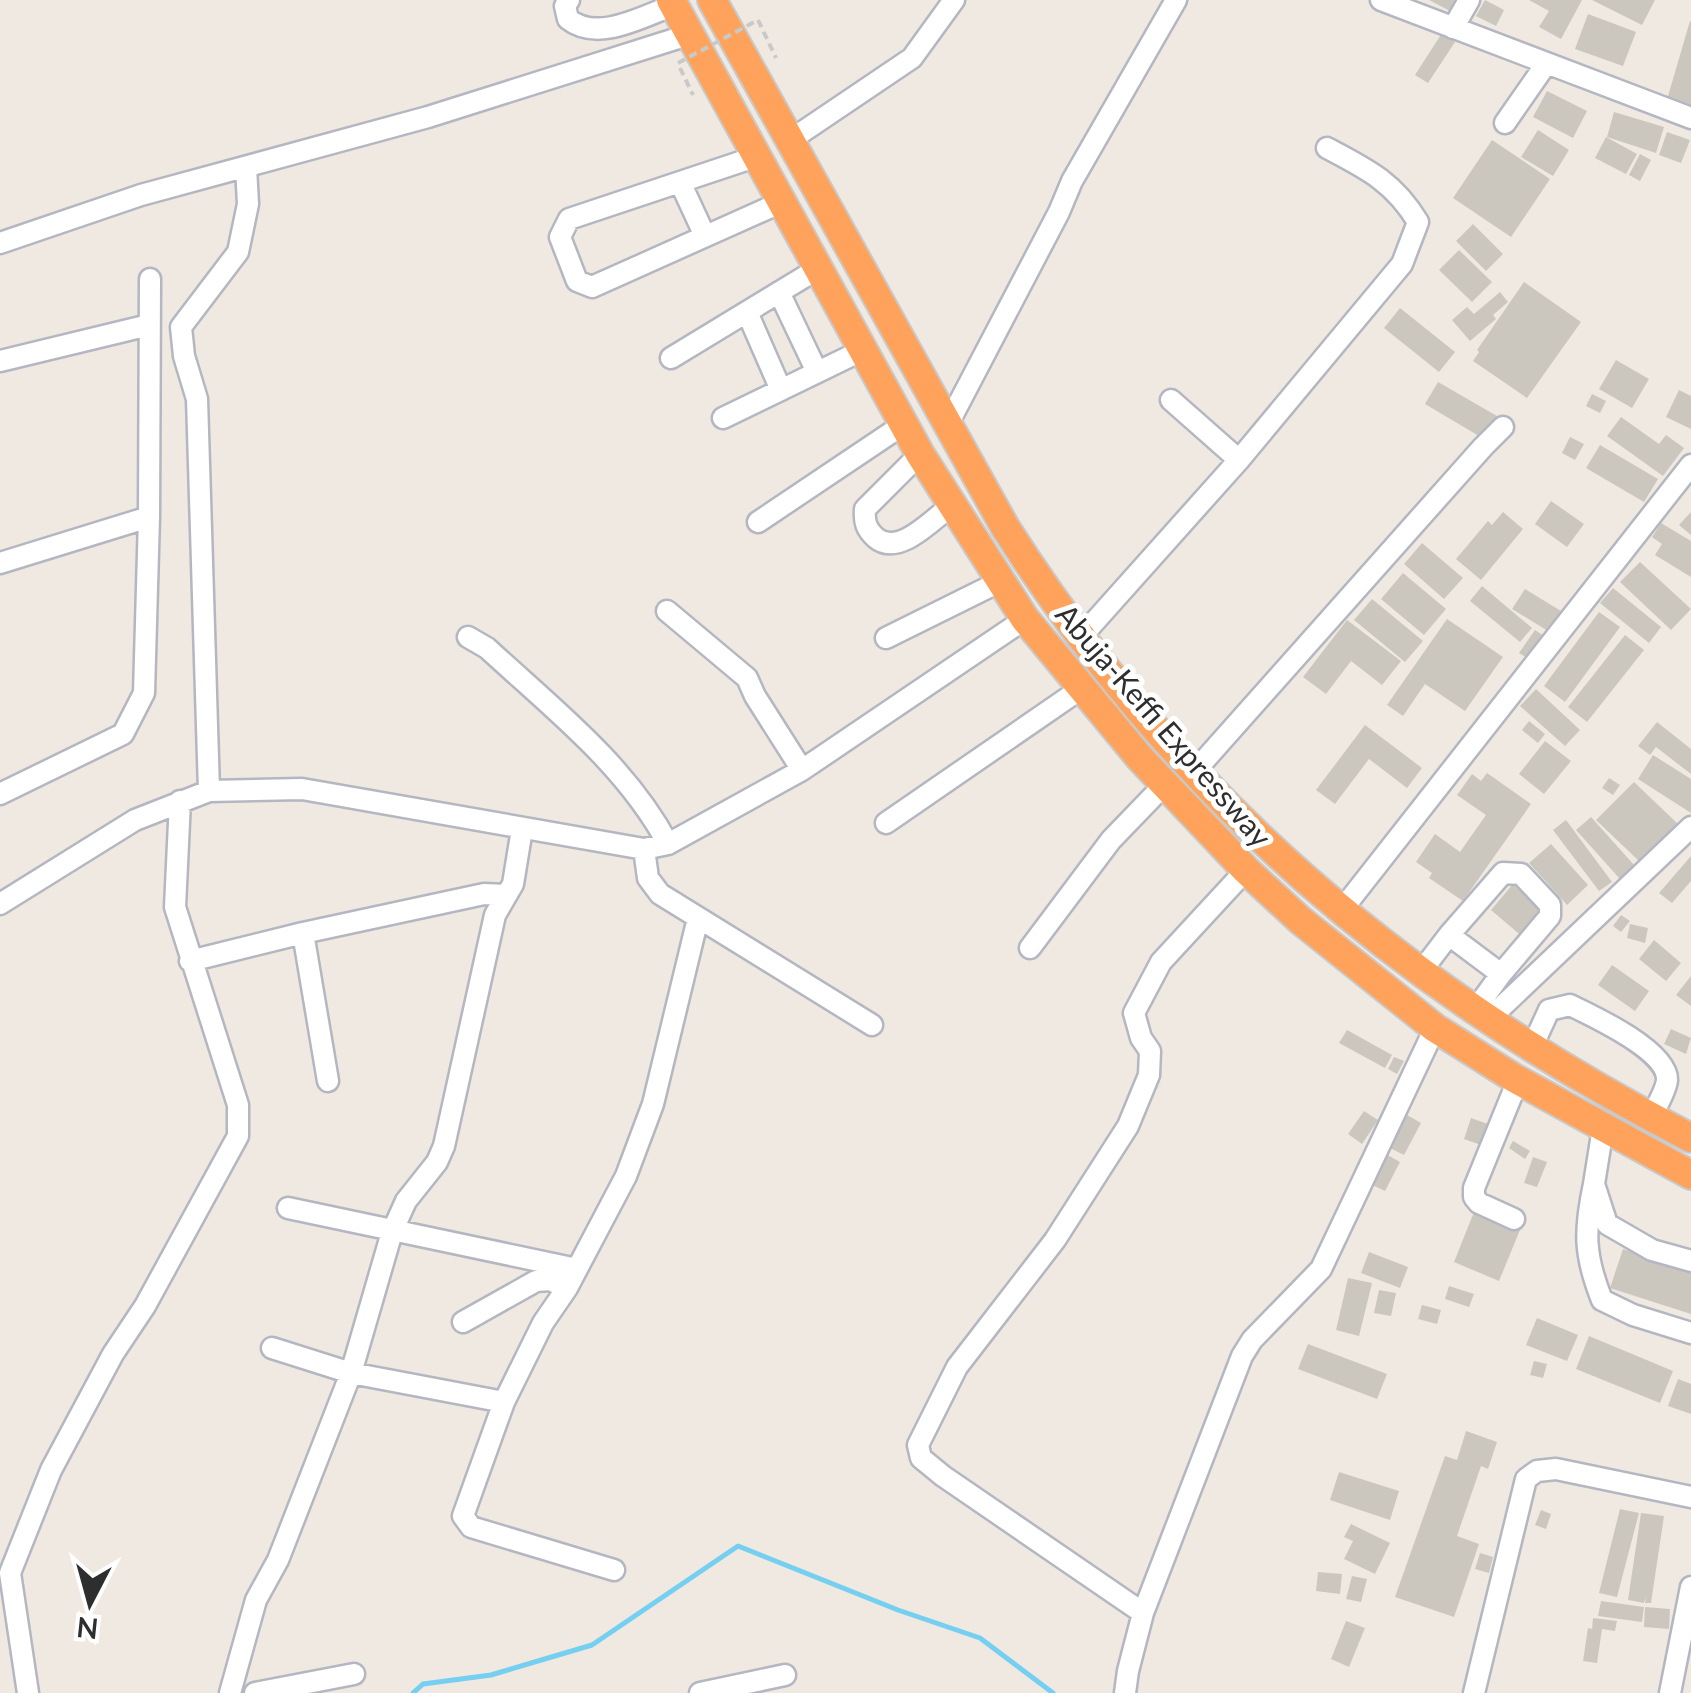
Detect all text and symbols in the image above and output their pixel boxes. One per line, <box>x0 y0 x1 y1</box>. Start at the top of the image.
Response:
street label: Abuja-Keffi Expressway <box>1049 596 1280 854</box>
north arrow <box>40 1553 140 1653</box>
text: N <box>75 1611 100 1647</box>

